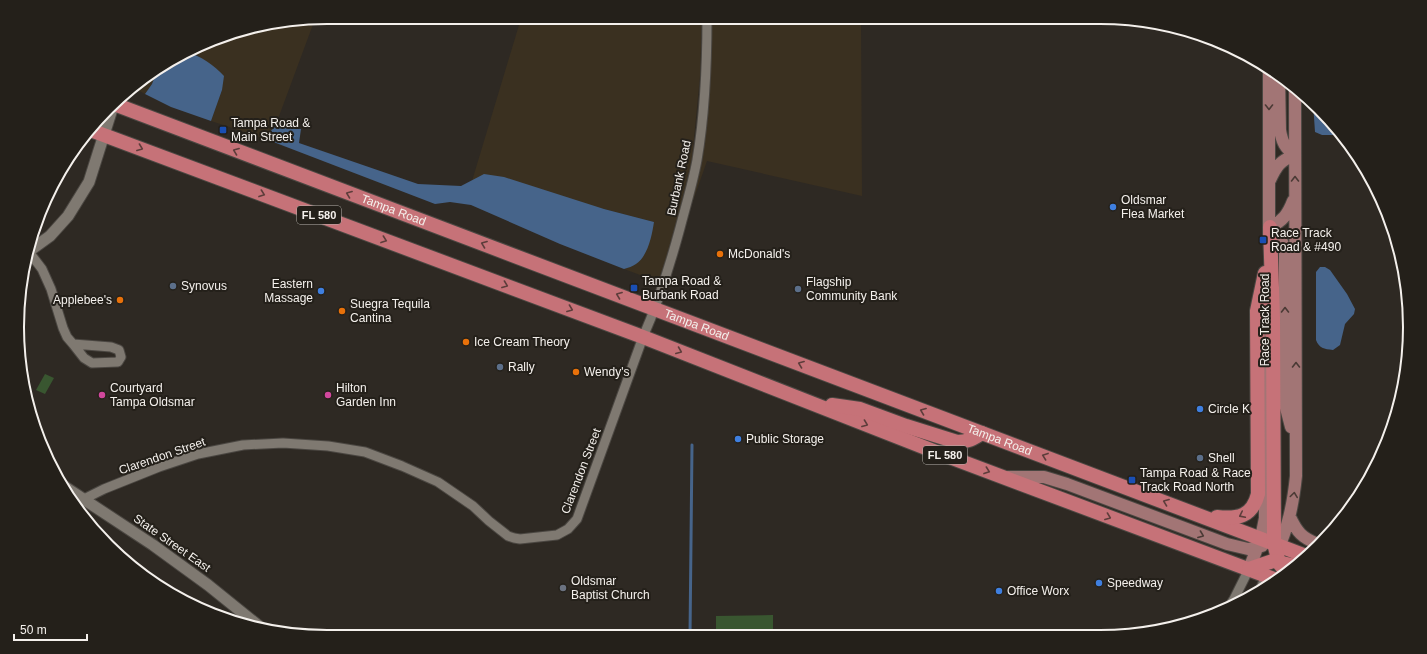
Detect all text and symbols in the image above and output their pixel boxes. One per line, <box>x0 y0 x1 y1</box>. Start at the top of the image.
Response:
one-way arrow <box>1265 104 1273 110</box>
place label: Tampa Road & Main Street <box>231 116 310 144</box>
marker: Tampa Road & Main Street <box>218 125 228 135</box>
street label: Burbank Road <box>664 139 694 217</box>
one-way arrow <box>136 144 143 152</box>
one-way arrow <box>232 147 239 155</box>
one-way arrow <box>1291 176 1299 182</box>
one-way arrow <box>258 190 265 198</box>
one-way arrow <box>346 190 353 198</box>
street label: Tampa Road <box>359 191 428 229</box>
place label: Oldsmar Flea Market <box>1121 193 1185 221</box>
marker: Oldsmar Flea Market <box>1108 202 1118 212</box>
road number: FL 580 <box>297 206 341 224</box>
place label: Race Track Road & #490 <box>1271 226 1341 254</box>
one-way arrow <box>380 235 387 243</box>
marker: Race Track Road & #490 <box>1258 235 1268 245</box>
one-way arrow <box>481 241 488 249</box>
place label: McDonald's <box>728 247 790 261</box>
marker: McDonald's <box>715 249 725 259</box>
place label: Tampa Road & Burbank Road <box>642 274 721 302</box>
street label: Race Track Road <box>1258 274 1272 366</box>
place label: Flagship Community Bank <box>806 275 898 303</box>
place label: Eastern Massage <box>264 277 313 305</box>
place label: Synovus <box>181 279 227 293</box>
marker: Synovus <box>168 281 178 291</box>
one-way arrow <box>502 281 509 289</box>
marker: Tampa Road & Burbank Road <box>629 283 639 293</box>
marker: Flagship Community Bank <box>793 284 803 294</box>
marker: Eastern Massage <box>316 286 326 296</box>
one-way arrow <box>615 292 622 300</box>
place label: Applebee's <box>53 293 112 307</box>
marker: Applebee's <box>115 295 125 305</box>
place label: Suegra Tequila Cantina <box>350 297 430 325</box>
one-way arrow <box>567 305 574 313</box>
marker: Suegra Tequila Cantina <box>337 306 347 316</box>
street label: Tampa Road <box>662 306 731 344</box>
one-way arrow <box>1281 307 1289 313</box>
place label: Ice Cream Theory <box>474 335 570 349</box>
marker: Ice Cream Theory <box>461 337 471 347</box>
one-way arrow <box>676 347 683 355</box>
place label: Rally <box>508 360 535 374</box>
one-way arrow <box>798 361 805 369</box>
marker: Rally <box>495 362 505 372</box>
one-way arrow <box>1292 362 1300 368</box>
place label: Wendy's <box>584 365 629 379</box>
marker: Wendy's <box>571 367 581 377</box>
place label: Courtyard Tampa Oldsmar <box>110 381 195 409</box>
place label: Hilton Garden Inn <box>336 381 396 409</box>
marker: Courtyard Tampa Oldsmar <box>97 390 107 400</box>
marker: Hilton Garden Inn <box>323 390 333 400</box>
place label: Circle K <box>1208 402 1250 416</box>
marker: Circle K <box>1195 404 1205 414</box>
one-way arrow <box>919 407 926 415</box>
one-way arrow <box>861 419 869 427</box>
street label: Tampa Road <box>965 421 1034 458</box>
street label: Clarendon Street <box>558 426 604 516</box>
place label: Public Storage <box>746 432 824 446</box>
street label: Clarendon Street <box>117 434 208 477</box>
marker: Public Storage <box>733 434 743 444</box>
road number: FL 580 <box>923 446 967 464</box>
place label: Shell <box>1208 451 1235 465</box>
one-way arrow <box>1041 453 1048 461</box>
marker: Shell <box>1195 453 1205 463</box>
one-way arrow <box>983 466 990 474</box>
place label: Tampa Road & Race Track Road North <box>1140 466 1251 494</box>
marker: Tampa Road & Race Track Road North <box>1127 475 1137 485</box>
one-way arrow <box>1289 492 1298 498</box>
one-way arrow <box>1163 499 1170 507</box>
one-way arrow <box>1239 510 1247 518</box>
street label: State Street East <box>131 511 214 575</box>
one-way arrow <box>1105 512 1112 520</box>
one-way arrow <box>1197 530 1204 538</box>
place label: Oldsmar Baptist Church <box>571 574 650 602</box>
place label: Speedway <box>1107 576 1163 590</box>
marker: Speedway <box>1094 578 1104 588</box>
marker: Oldsmar Baptist Church <box>558 583 568 593</box>
place label: Office Worx <box>1007 584 1069 598</box>
marker: Office Worx <box>994 586 1004 596</box>
scale bar <box>14 616 87 642</box>
text: 50 m <box>20 623 47 637</box>

